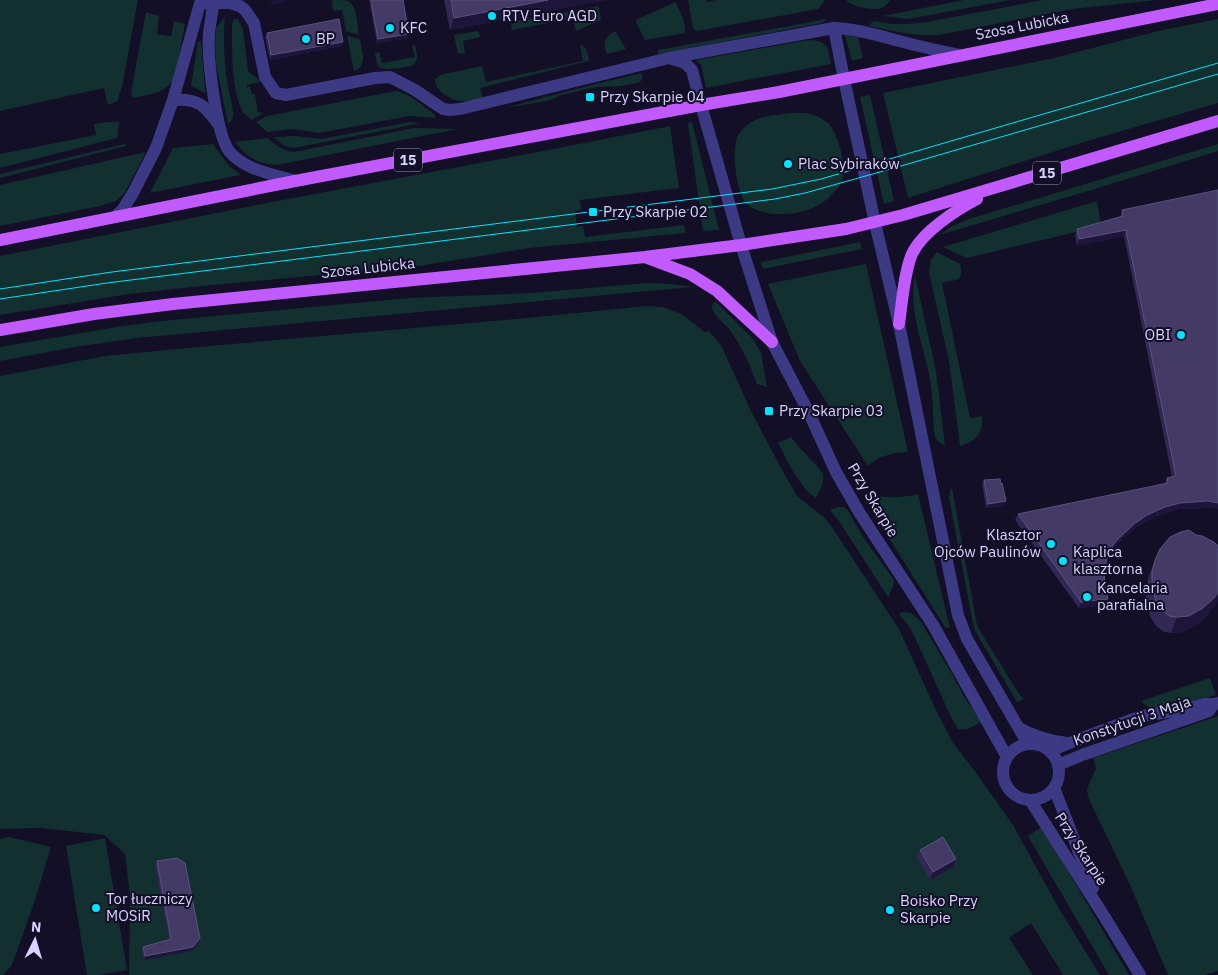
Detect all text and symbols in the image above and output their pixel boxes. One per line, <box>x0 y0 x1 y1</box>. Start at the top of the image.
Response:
place label: RTV Euro AGD <box>502 6 597 25</box>
street label: Szosa Lubicka <box>974 7 1070 44</box>
marker: RTV Euro AGD <box>486 10 498 22</box>
place label: KFC <box>400 18 427 37</box>
marker: KFC <box>384 22 396 34</box>
place label: BP <box>316 29 335 48</box>
marker: BP <box>300 33 312 45</box>
place label: Przy Skarpie 04 <box>600 87 705 106</box>
marker: Przy Skarpie 04 <box>584 91 596 103</box>
road number: 15 <box>394 148 422 172</box>
place label: Plac Sybiraków <box>798 154 900 173</box>
marker: Plac Sybiraków <box>782 158 794 170</box>
road number: 15 <box>1033 162 1061 184</box>
place label: Przy Skarpie 02 <box>603 202 708 221</box>
marker: Przy Skarpie 02 <box>587 206 599 218</box>
street label: Szosa Lubicka <box>320 253 416 282</box>
place label: OBI <box>1145 325 1171 344</box>
marker: OBI <box>1175 329 1187 341</box>
place label: Przy Skarpie 03 <box>779 401 884 420</box>
marker: Przy Skarpie 03 <box>763 405 775 417</box>
street label: Przy Skarpie <box>844 459 903 540</box>
place label: Klasztor Ojców Paulinów <box>934 525 1041 561</box>
marker: Klasztor Ojców Paulinów <box>1045 538 1057 550</box>
place label: Kaplica klasztorna <box>1073 542 1143 578</box>
marker: Kaplica klasztorna <box>1057 555 1069 567</box>
place label: Kancelaria parafialna <box>1097 578 1168 614</box>
marker: Kancelaria parafialna <box>1081 591 1093 603</box>
street label: Konstytucji 3 Maja <box>1071 692 1193 750</box>
street label: Przy Skarpie <box>1051 809 1112 889</box>
place label: Tor łuczniczy MOSiR <box>106 889 193 925</box>
place label: Boisko Przy Skarpie <box>900 891 978 927</box>
marker: Tor łuczniczy MOSiR <box>90 902 102 914</box>
marker: Boisko Przy Skarpie <box>884 904 896 916</box>
north arrow <box>10 915 60 965</box>
text: N <box>30 918 42 936</box>

